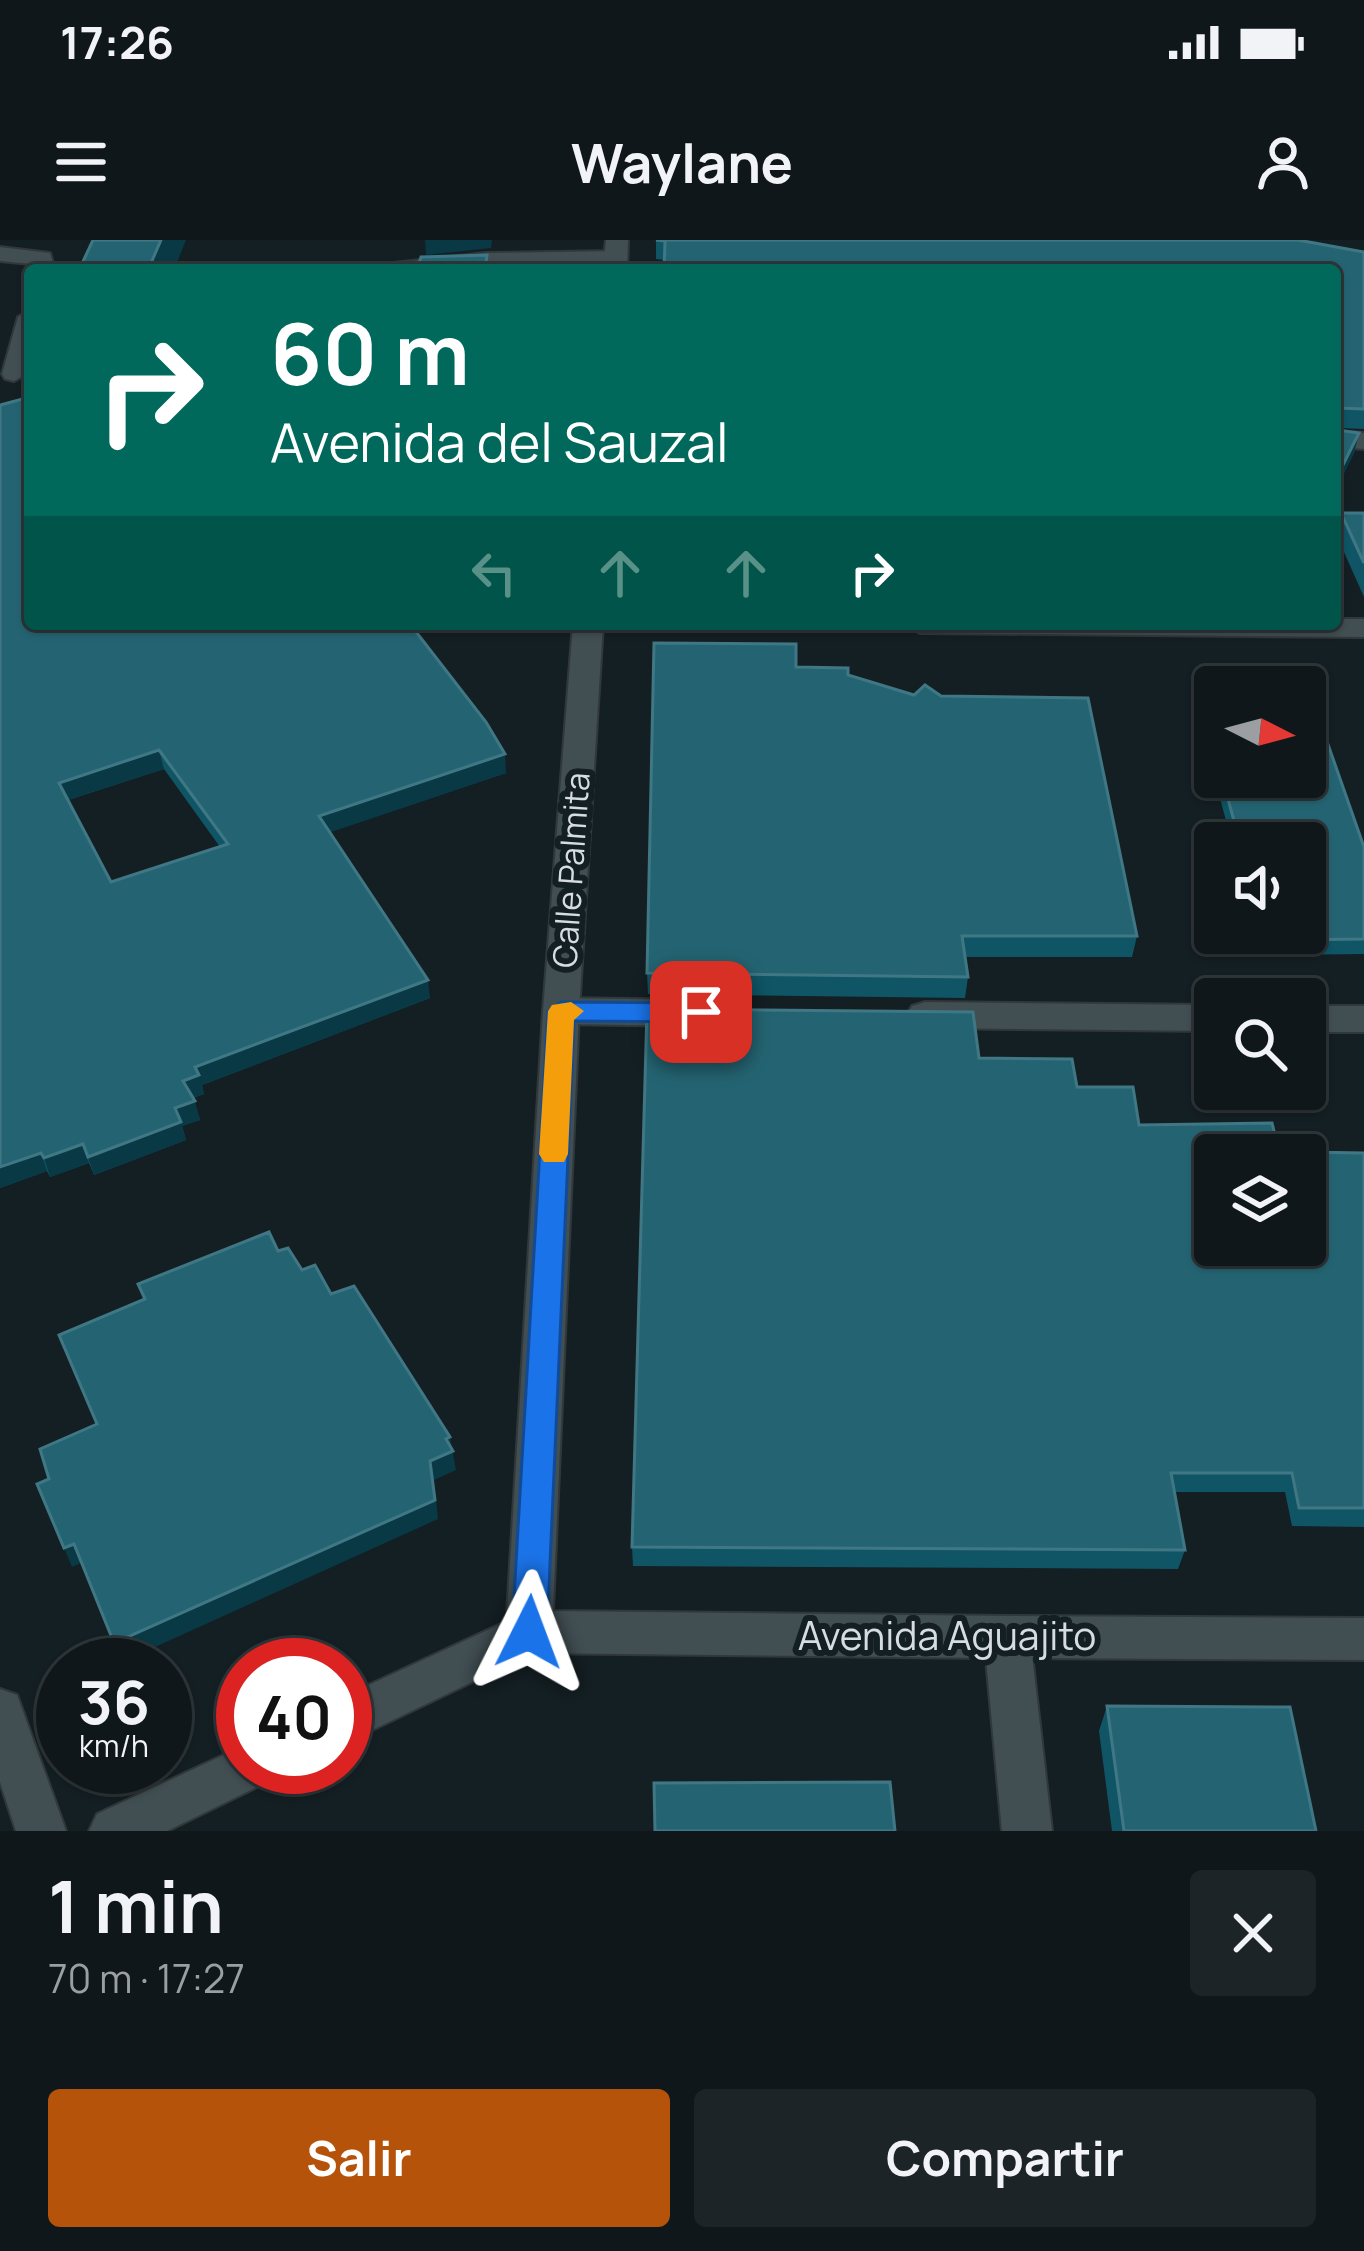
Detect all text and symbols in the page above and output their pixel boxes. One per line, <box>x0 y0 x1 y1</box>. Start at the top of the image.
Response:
text: 17:26 <box>60 11 174 73</box>
text: Waylane <box>571 125 793 199</box>
icon: menu <box>48 129 114 195</box>
icon: person <box>1250 129 1316 195</box>
text: 60 m <box>270 295 470 410</box>
icon: right <box>72 312 228 468</box>
text: Avenida del Sauzal <box>270 404 729 478</box>
icon: left <box>461 540 527 606</box>
icon: ahead <box>587 540 653 606</box>
icon: ahead <box>713 540 779 606</box>
icon: right <box>839 540 905 606</box>
north arrow <box>1194 666 1326 798</box>
map controls <box>1194 666 1326 1266</box>
street label: Calle Palmita <box>541 771 600 969</box>
button: sound <box>1194 822 1326 954</box>
pin <box>650 961 752 1063</box>
button: search <box>1194 978 1326 1110</box>
icon: arrive <box>668 979 734 1045</box>
button: layers <box>1194 1134 1326 1266</box>
position arrow <box>466 1569 592 1695</box>
street label: Avenida Aguajito <box>798 1608 1096 1662</box>
speed limit sign: 40 <box>216 1638 372 1794</box>
text: 36 <box>78 1660 150 1742</box>
text: km/h <box>79 1725 149 1766</box>
text: 1 min <box>48 1856 224 1955</box>
button: close <box>1190 1870 1316 1996</box>
text: 70 m · 17:27 <box>48 1951 245 2005</box>
button: Salir <box>48 2089 670 2227</box>
button: Compartir <box>694 2089 1316 2227</box>

